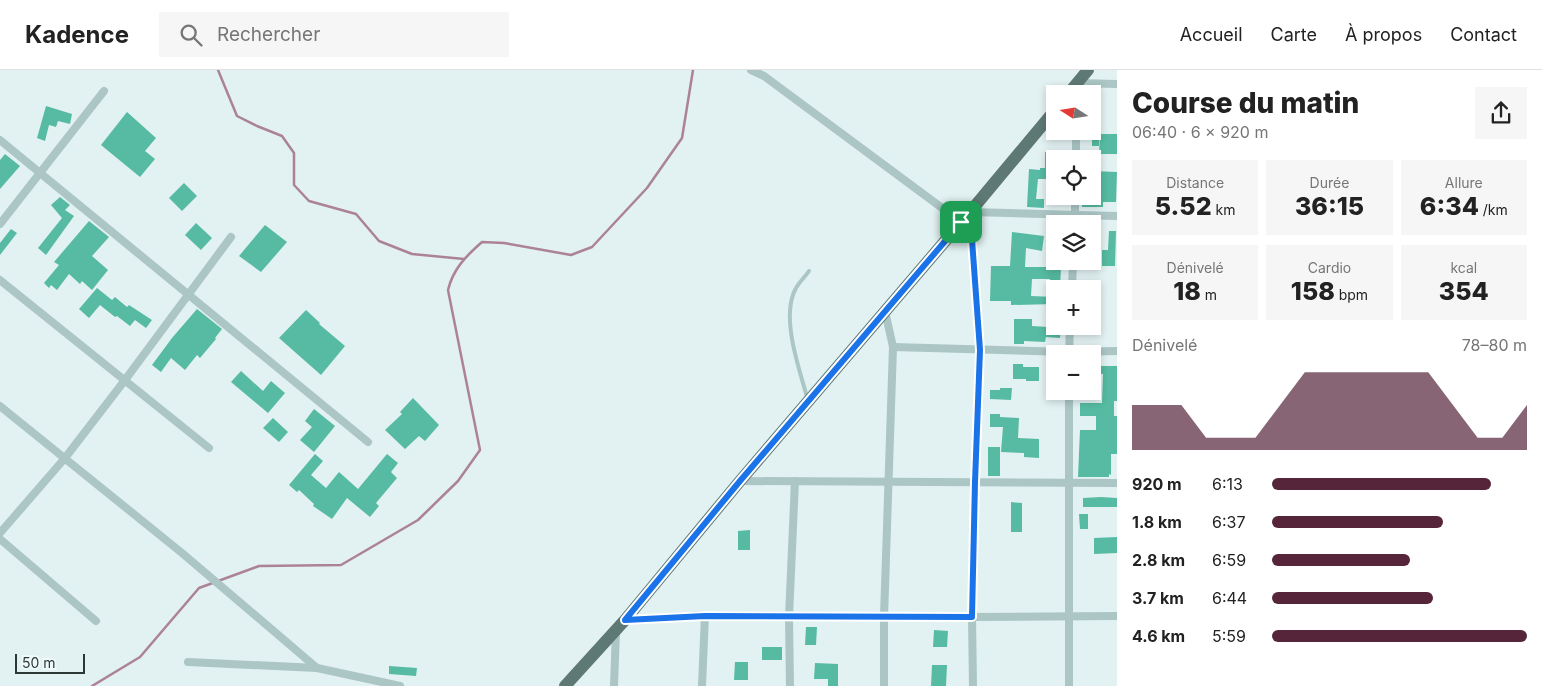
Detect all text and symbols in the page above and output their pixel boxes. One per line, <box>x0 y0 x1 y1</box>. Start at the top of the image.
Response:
search box <box>159 12 509 57</box>
text: Kadence <box>25 20 129 49</box>
icon: search <box>177 21 205 49</box>
text: Rechercher <box>217 23 320 46</box>
text: Accueil <box>1180 24 1243 45</box>
text: Carte <box>1271 24 1317 45</box>
text: À propos <box>1345 24 1422 45</box>
text: Contact <box>1450 24 1517 45</box>
north arrow <box>1046 85 1101 140</box>
map controls <box>1046 85 1101 400</box>
text: Course du matin <box>1132 86 1359 120</box>
button: share <box>1475 87 1527 139</box>
text: 06:40 · 6 × 920 m <box>1132 122 1268 142</box>
button: locate <box>1046 150 1101 205</box>
text: Distance <box>1166 174 1224 191</box>
text: Durée <box>1310 174 1349 191</box>
text: Allure <box>1445 174 1483 191</box>
text: 5.52 <box>1155 191 1212 221</box>
text: 36:15 <box>1295 191 1364 221</box>
text: 6:34 <box>1420 191 1479 221</box>
pin <box>940 201 982 243</box>
text: km <box>1212 201 1235 218</box>
text: /km <box>1479 201 1508 218</box>
icon: arrive <box>947 208 975 236</box>
button: layers <box>1046 215 1101 270</box>
text: Dénivelé <box>1167 259 1224 276</box>
text: Cardio <box>1308 259 1351 276</box>
text: kcal <box>1450 259 1477 276</box>
text: 18 <box>1173 276 1201 306</box>
text: 158 <box>1291 276 1335 306</box>
text: 354 <box>1439 276 1489 306</box>
button: + <box>1046 280 1101 335</box>
text: m <box>1201 286 1217 303</box>
text: bpm <box>1335 286 1368 303</box>
text: Dénivelé <box>1132 335 1197 355</box>
text: 78–80 m <box>1462 335 1527 355</box>
button: − <box>1046 345 1101 400</box>
text: 920 m <box>1132 474 1182 494</box>
text: 6:13 <box>1212 474 1243 494</box>
text: 1.8 km <box>1132 512 1182 532</box>
text: 6:37 <box>1212 512 1245 532</box>
text: 2.8 km <box>1132 550 1185 570</box>
text: 6:59 <box>1212 550 1246 570</box>
text: 3.7 km <box>1132 588 1184 608</box>
text: 6:44 <box>1212 588 1247 608</box>
text: 4.6 km <box>1132 626 1185 646</box>
text: 5:59 <box>1212 626 1246 646</box>
scale bar <box>15 651 85 674</box>
text: 50 m <box>22 654 56 671</box>

